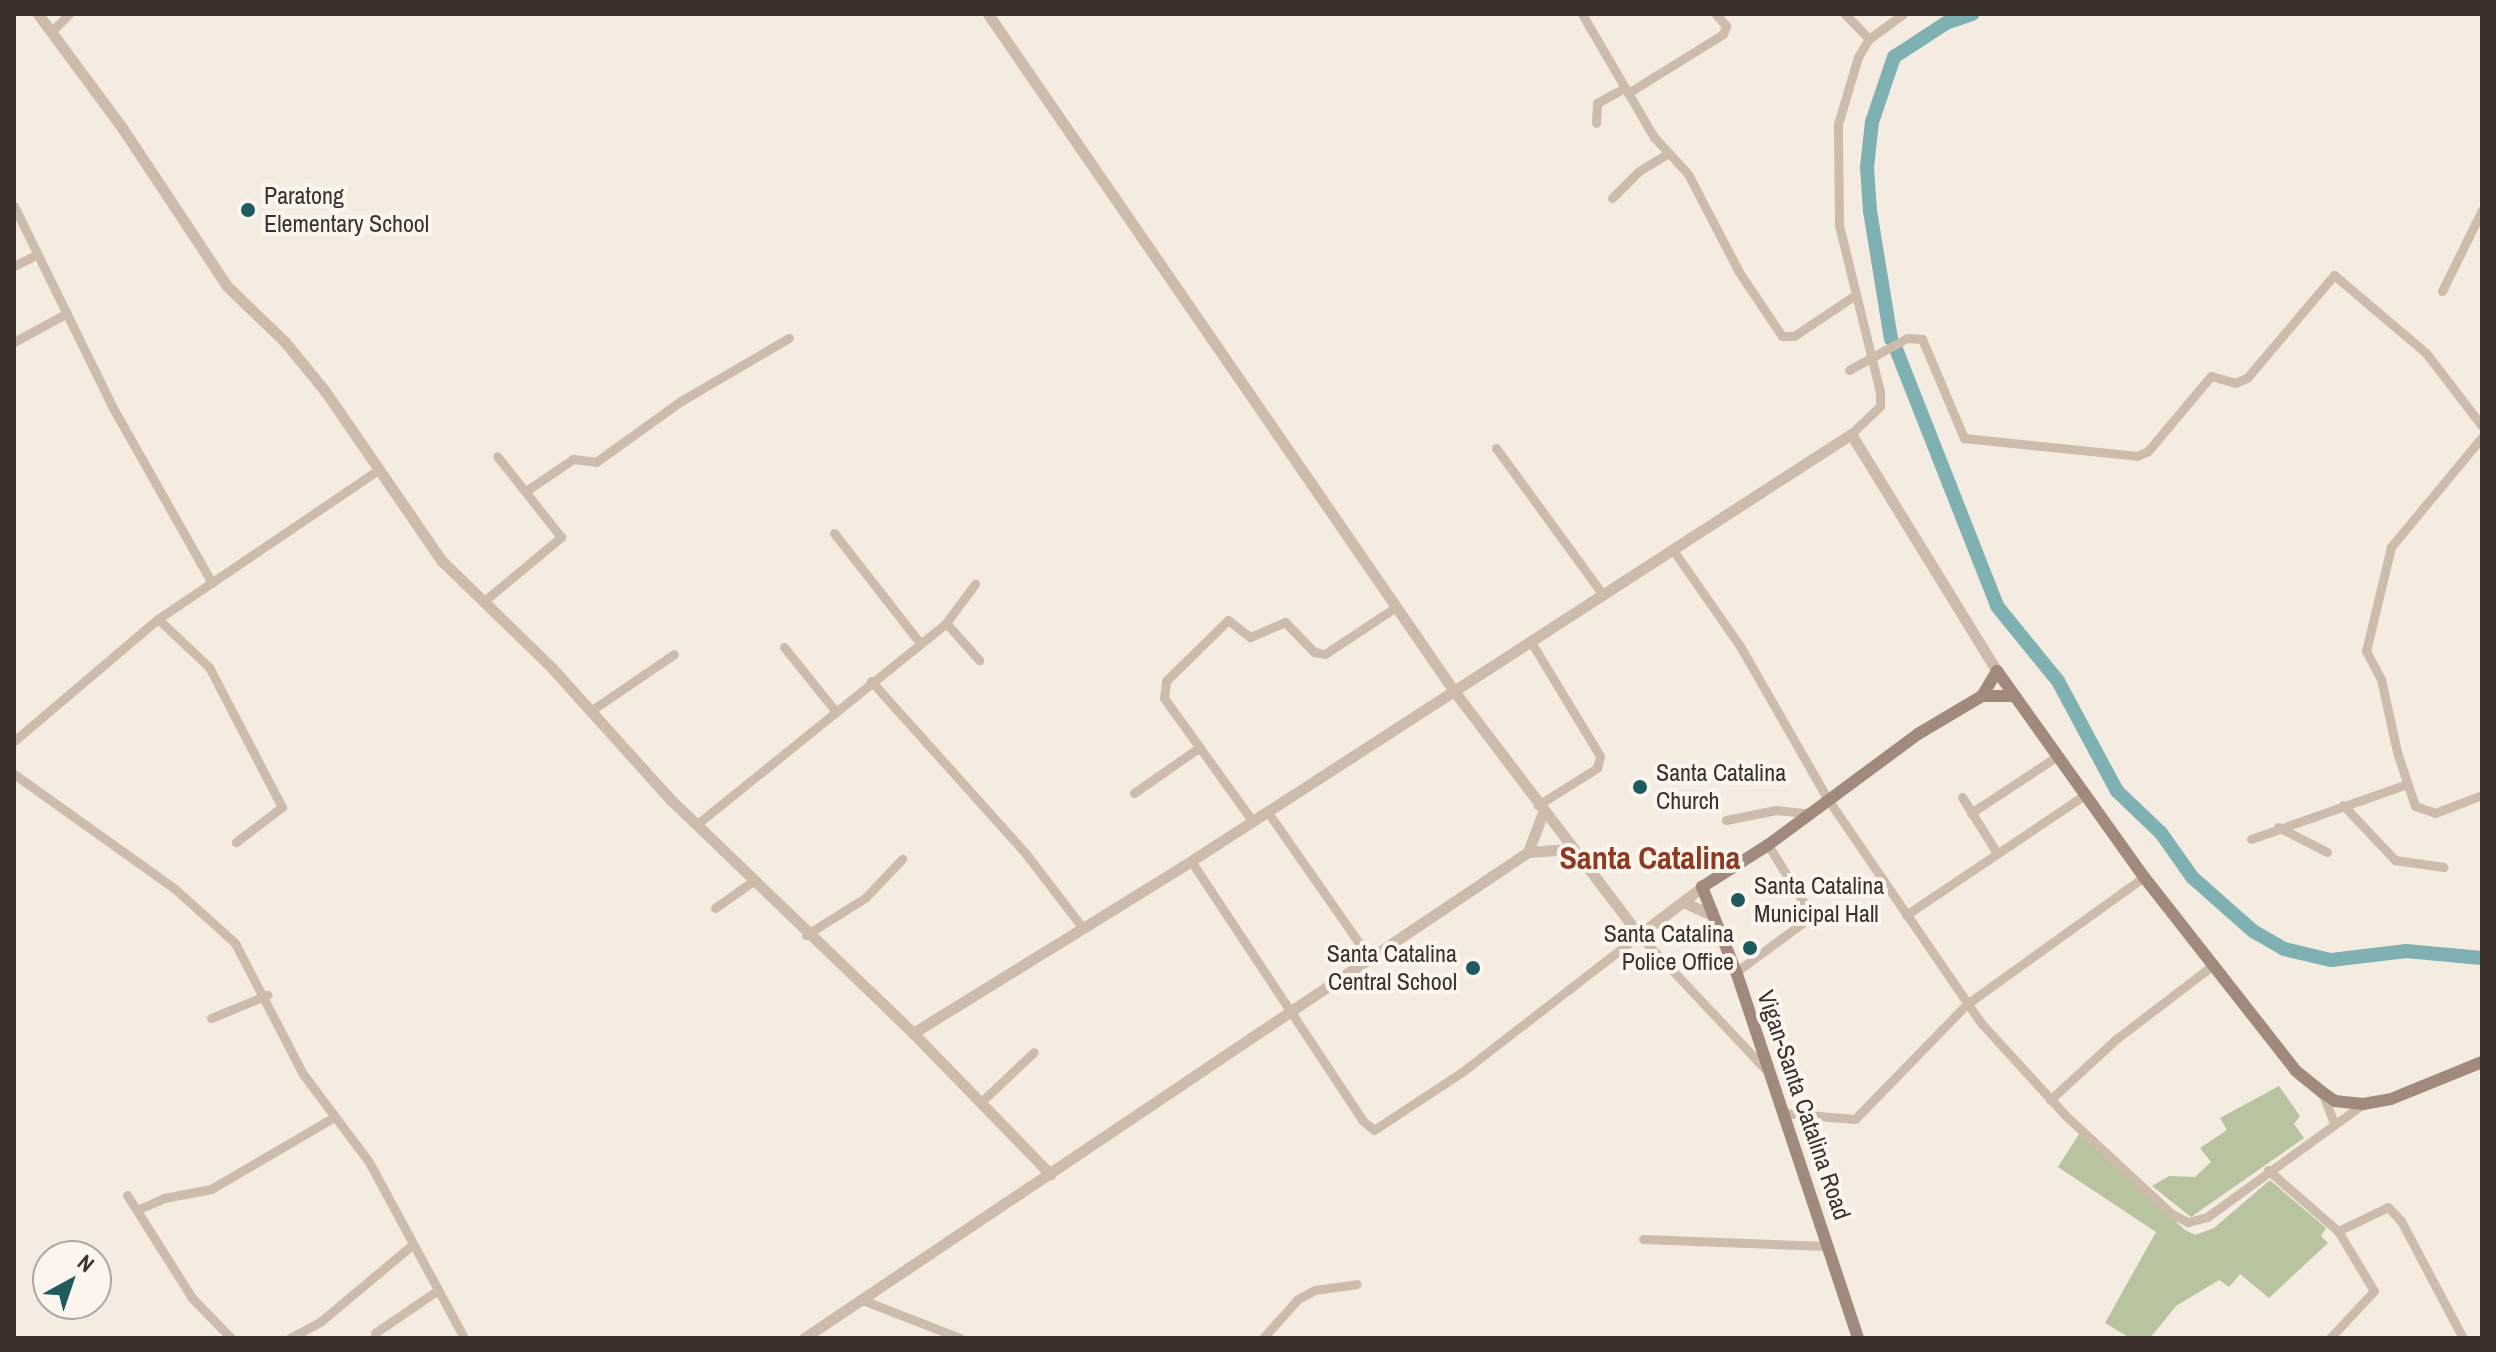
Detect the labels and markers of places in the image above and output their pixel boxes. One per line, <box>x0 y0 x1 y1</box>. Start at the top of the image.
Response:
place label: Paratong Elementary School <box>264 182 429 238</box>
marker: Paratong Elementary School <box>239 201 257 219</box>
place label: Santa Catalina Church <box>1656 759 1786 815</box>
marker: Santa Catalina Church <box>1631 778 1649 796</box>
place label: Santa Catalina Municipal Hall <box>1754 872 1884 928</box>
marker: Santa Catalina Municipal Hall <box>1729 891 1747 909</box>
place label: Santa Catalina Police Office <box>1604 920 1734 976</box>
marker: Santa Catalina Police Office <box>1741 939 1759 957</box>
place label: Santa Catalina Central School <box>1327 940 1457 996</box>
marker: Santa Catalina Central School <box>1464 959 1482 977</box>

